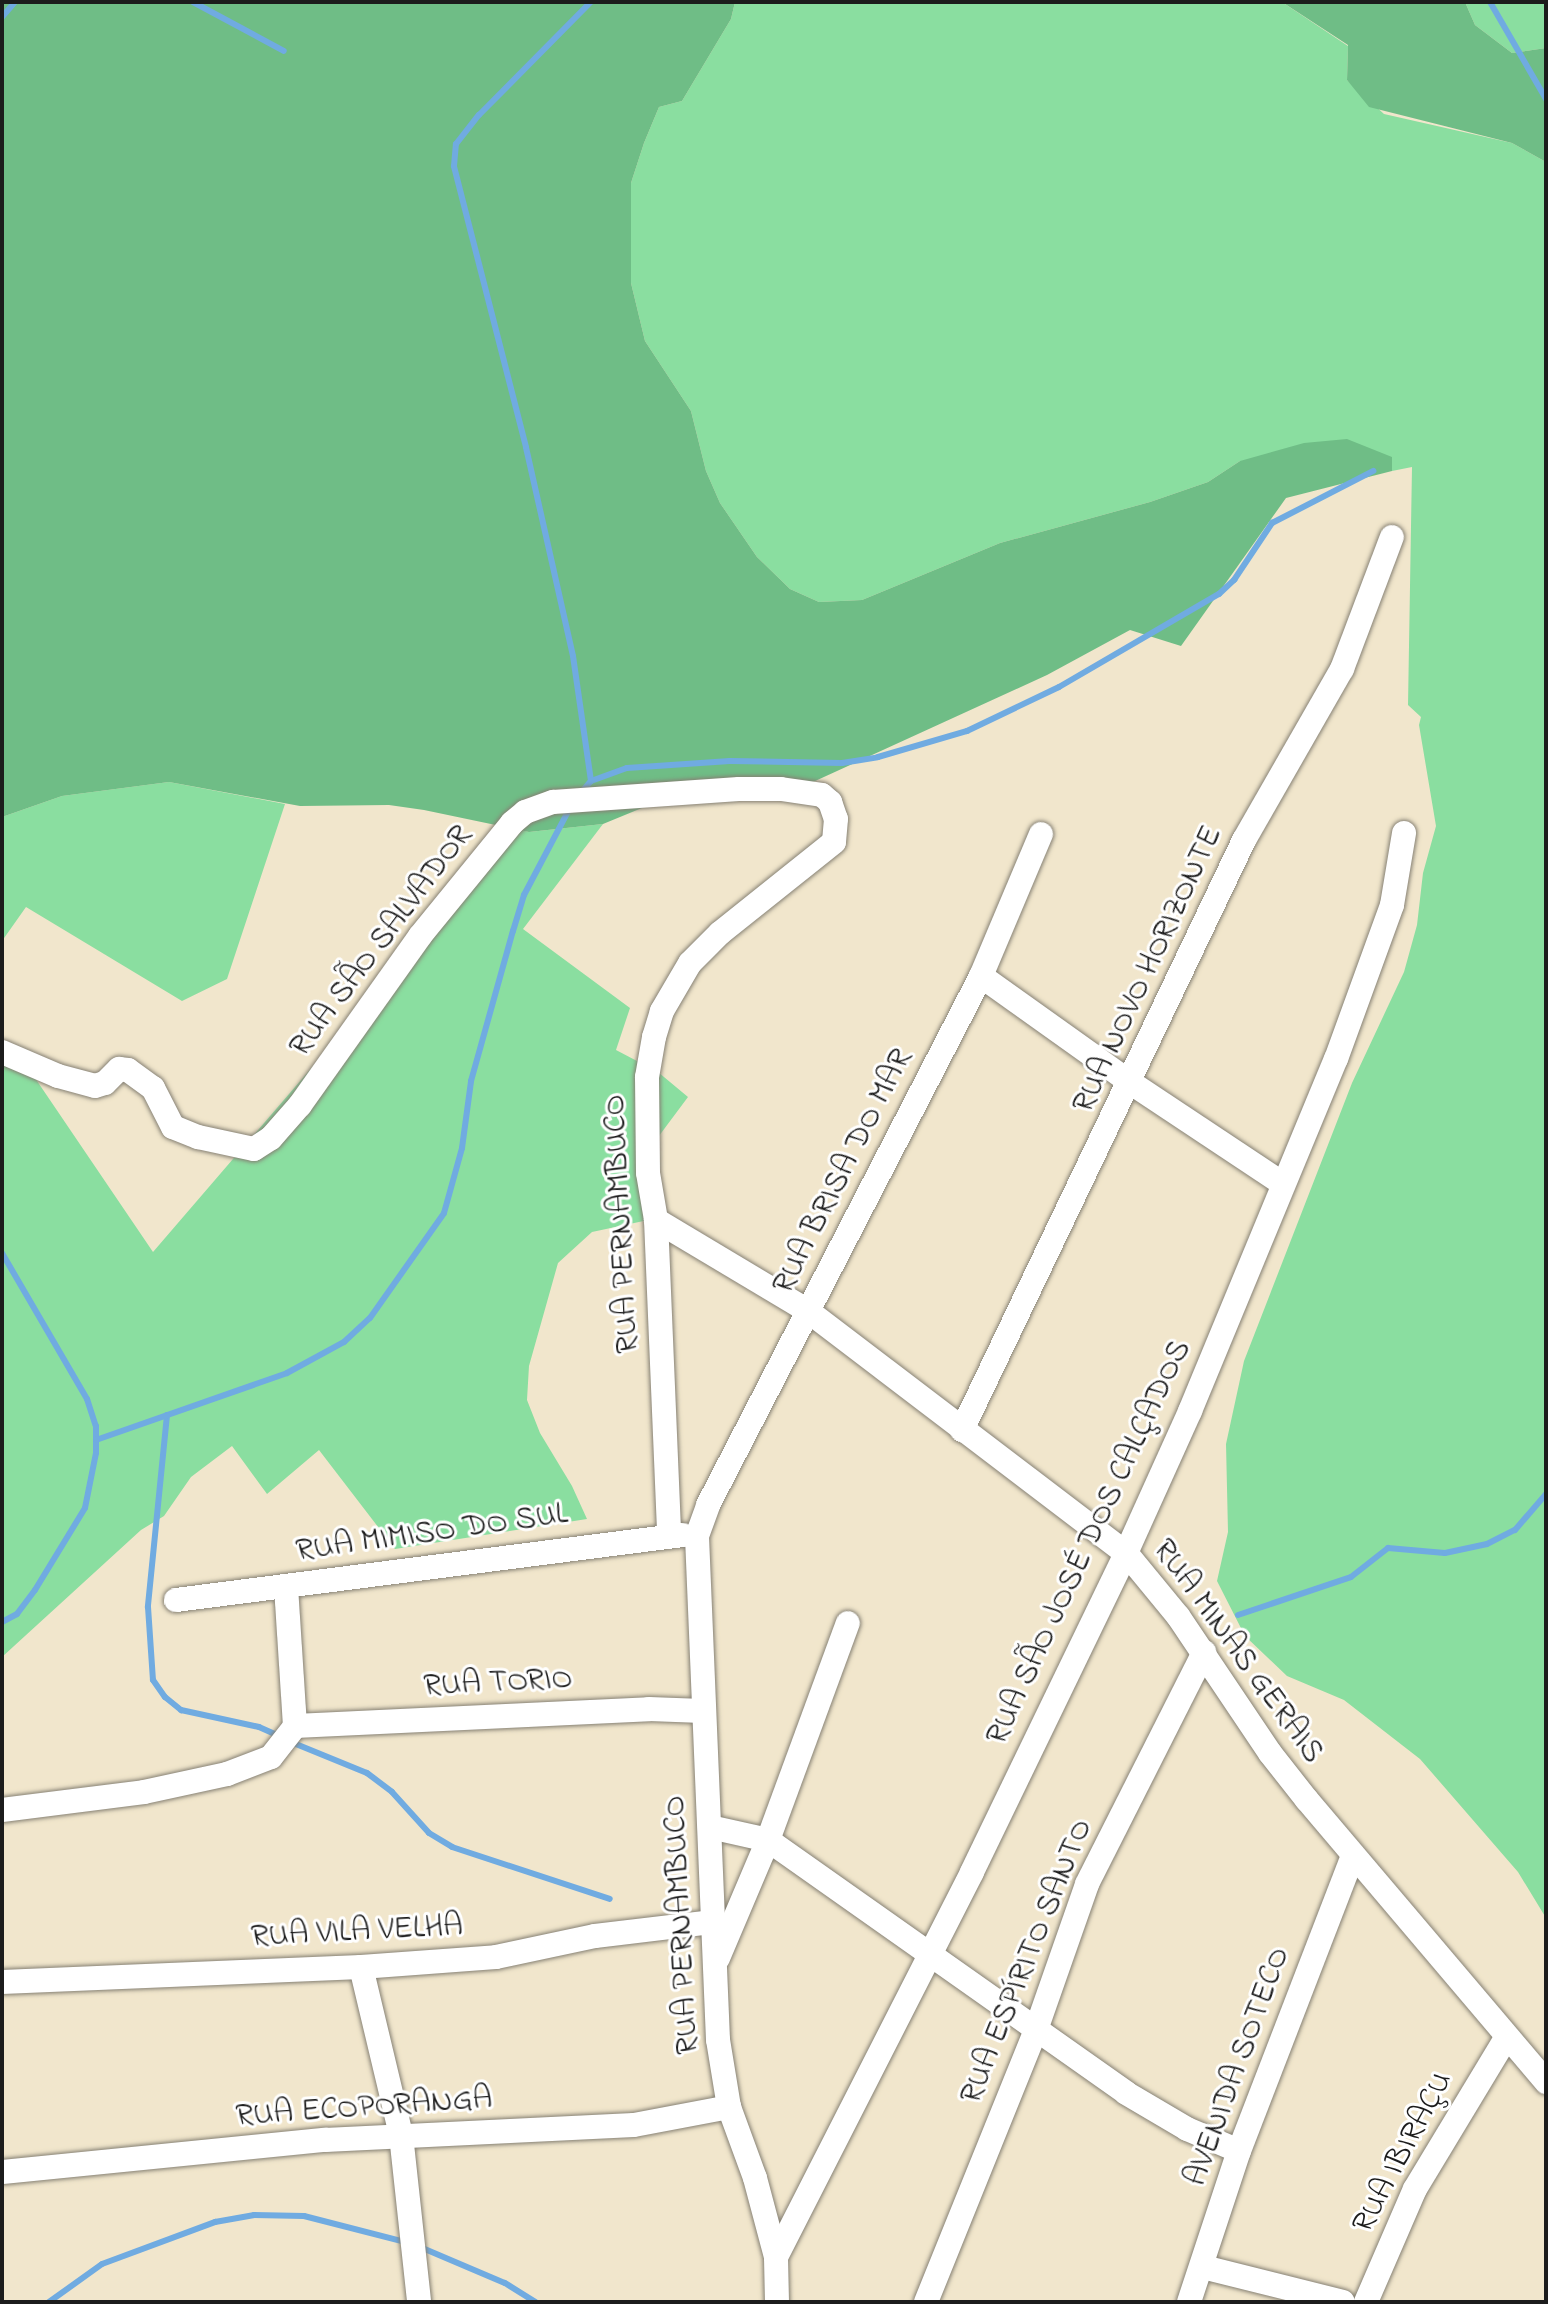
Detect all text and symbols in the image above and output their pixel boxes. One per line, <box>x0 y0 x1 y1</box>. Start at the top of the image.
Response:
street label: RUA SÃO SALVADOR <box>282 818 482 1066</box>
street label: RUA NOVO HORIZONTE <box>1066 820 1232 1120</box>
street label: RUA BRISA DO MAR <box>766 1043 922 1301</box>
street label: RUA PERNAMBUCO <box>597 1093 649 1355</box>
street label: RUA SÃO JOSÉ DOS CALÇADOS <box>979 1334 1201 1752</box>
street label: RUA MIMISO DO SUL <box>294 1496 570 1572</box>
street label: RUA MINAS GERAIS <box>1143 1533 1331 1771</box>
street label: RUA TORIO <box>422 1661 574 1707</box>
street label: RUA PERNAMBUCO <box>657 1794 709 2056</box>
street label: RUA ESPÍRITO SANTO <box>953 1814 1103 2110</box>
street label: RUA VILA VELHA <box>250 1908 464 1958</box>
street label: AVENIDA SOTECO <box>1178 1942 1300 2192</box>
street label: RUA IBIRAÇU <box>1345 2066 1463 2240</box>
street label: RUA ECOPORANGA <box>234 2081 494 2137</box>

